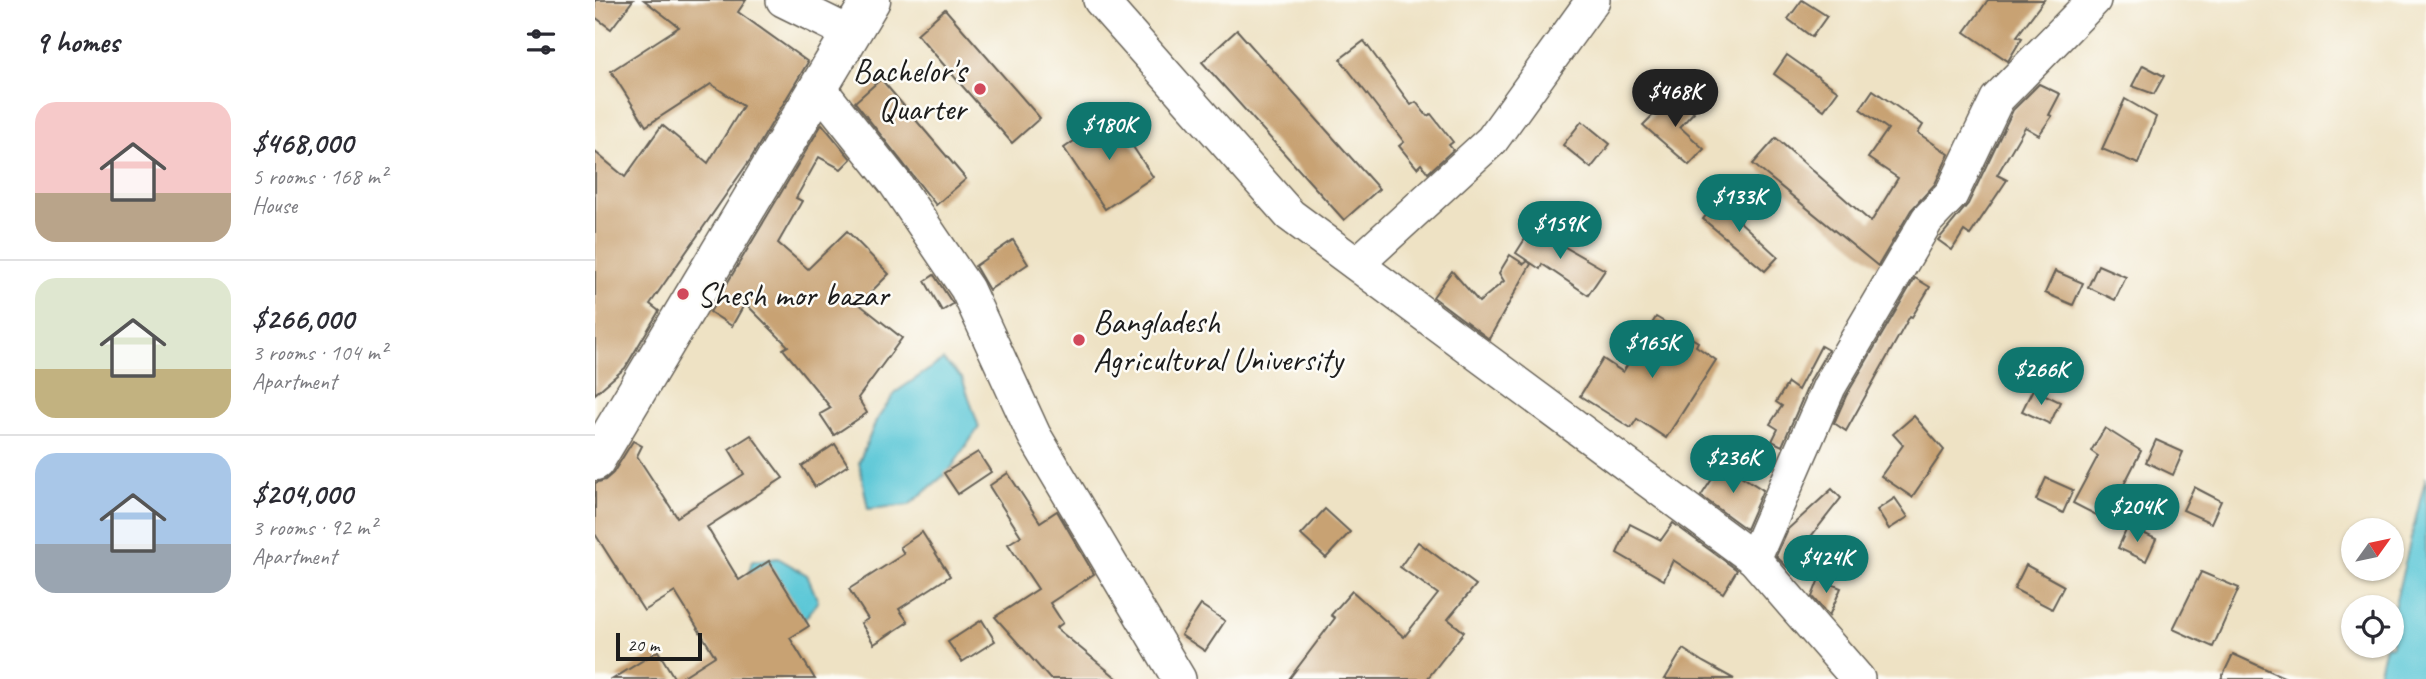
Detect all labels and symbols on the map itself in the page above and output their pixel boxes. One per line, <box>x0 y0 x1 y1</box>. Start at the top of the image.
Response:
place label: Bachelor's Quarter <box>853 50 969 130</box>
pin: $468K <box>1626 69 1724 129</box>
marker: Bachelor's Quarter <box>972 81 988 97</box>
pin: $180K <box>1060 102 1158 162</box>
pin: $133K <box>1690 174 1788 234</box>
pin: $159K <box>1511 202 1609 261</box>
place label: Shesh mor bazar <box>697 274 891 316</box>
marker: Shesh mor bazar <box>675 286 691 302</box>
place label: Bangladesh Agricultural University <box>1093 301 1345 381</box>
pin: $165K <box>1603 320 1701 380</box>
marker: Bangladesh Agricultural University <box>1071 332 1087 348</box>
pin: $266K <box>1992 348 2090 407</box>
pin: $236K <box>1684 435 1782 495</box>
pin: $204K <box>2088 484 2186 544</box>
north arrow <box>2341 518 2405 581</box>
pin: $424K <box>1777 536 1875 595</box>
scale bar <box>616 630 702 662</box>

